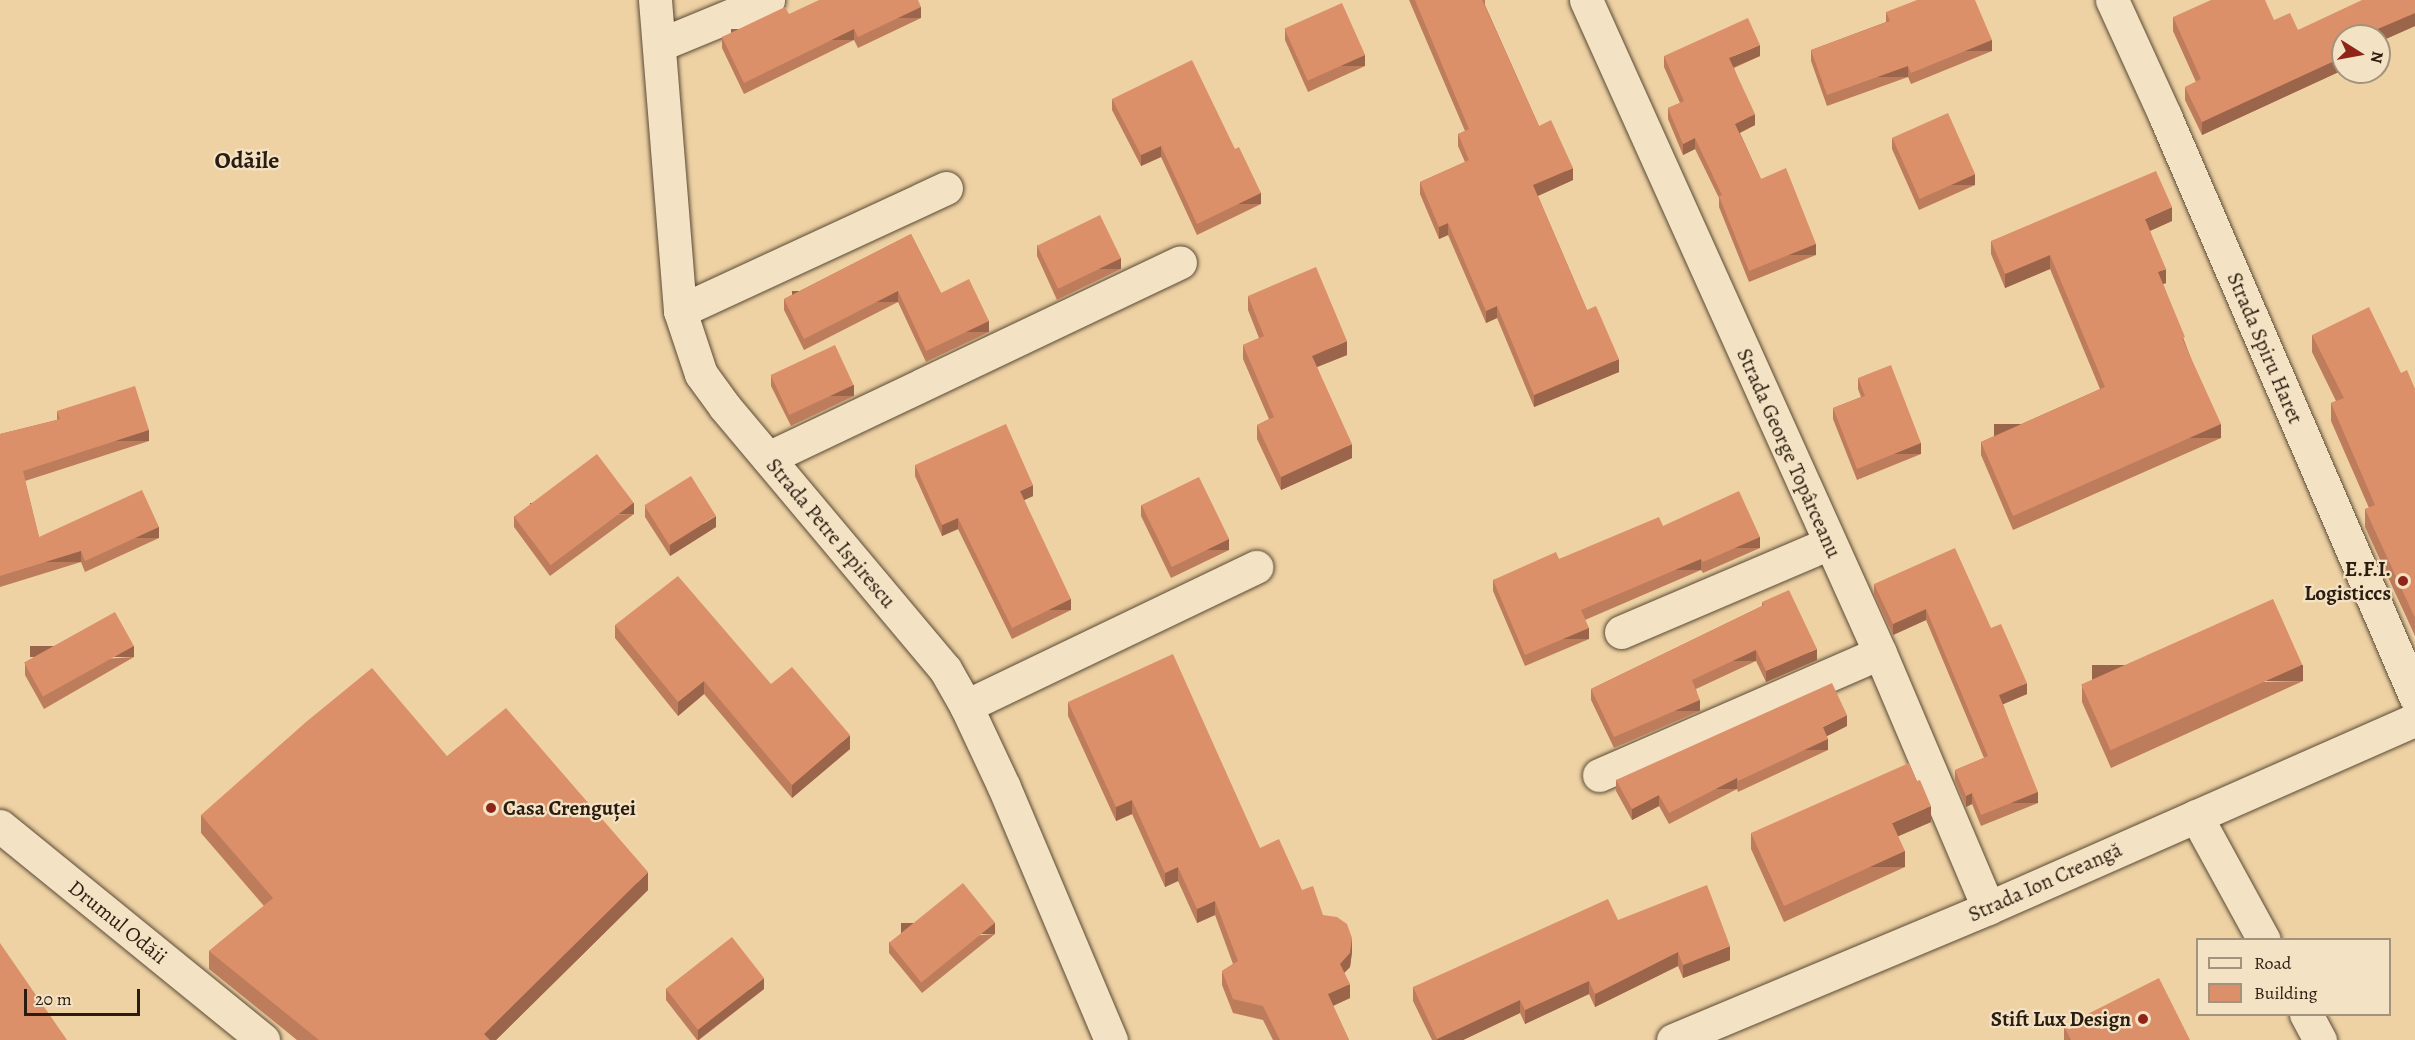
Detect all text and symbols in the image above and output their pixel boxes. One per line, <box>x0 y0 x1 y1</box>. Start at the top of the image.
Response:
north arrow <box>2331 24 2391 84</box>
text: N <box>2365 49 2389 65</box>
district label: Odăile <box>215 147 279 175</box>
street label: Strada Spiru Haret <box>2222 269 2308 427</box>
street label: Strada George Topârceanu <box>1731 344 1847 562</box>
street label: Strada Petre Ispirescu <box>761 453 901 613</box>
place label: E.F.I. Logisticcs <box>2304 556 2391 606</box>
marker: E.F.I. Logisticcs <box>2396 574 2410 588</box>
place label: Casa Crenguței <box>503 795 636 821</box>
marker: Casa Crenguței <box>484 801 498 815</box>
street label: Strada Ion Creangă <box>1964 837 2126 927</box>
street label: Drumul Odăii <box>64 875 172 969</box>
legend <box>2196 938 2391 1016</box>
text: Road <box>2254 951 2291 975</box>
scale bar <box>27 977 142 1015</box>
text: Building <box>2254 981 2318 1005</box>
text: 20 m <box>35 987 72 1011</box>
place label: Stift Lux Design <box>1991 1006 2131 1032</box>
marker: Stift Lux Design <box>2136 1012 2150 1026</box>

